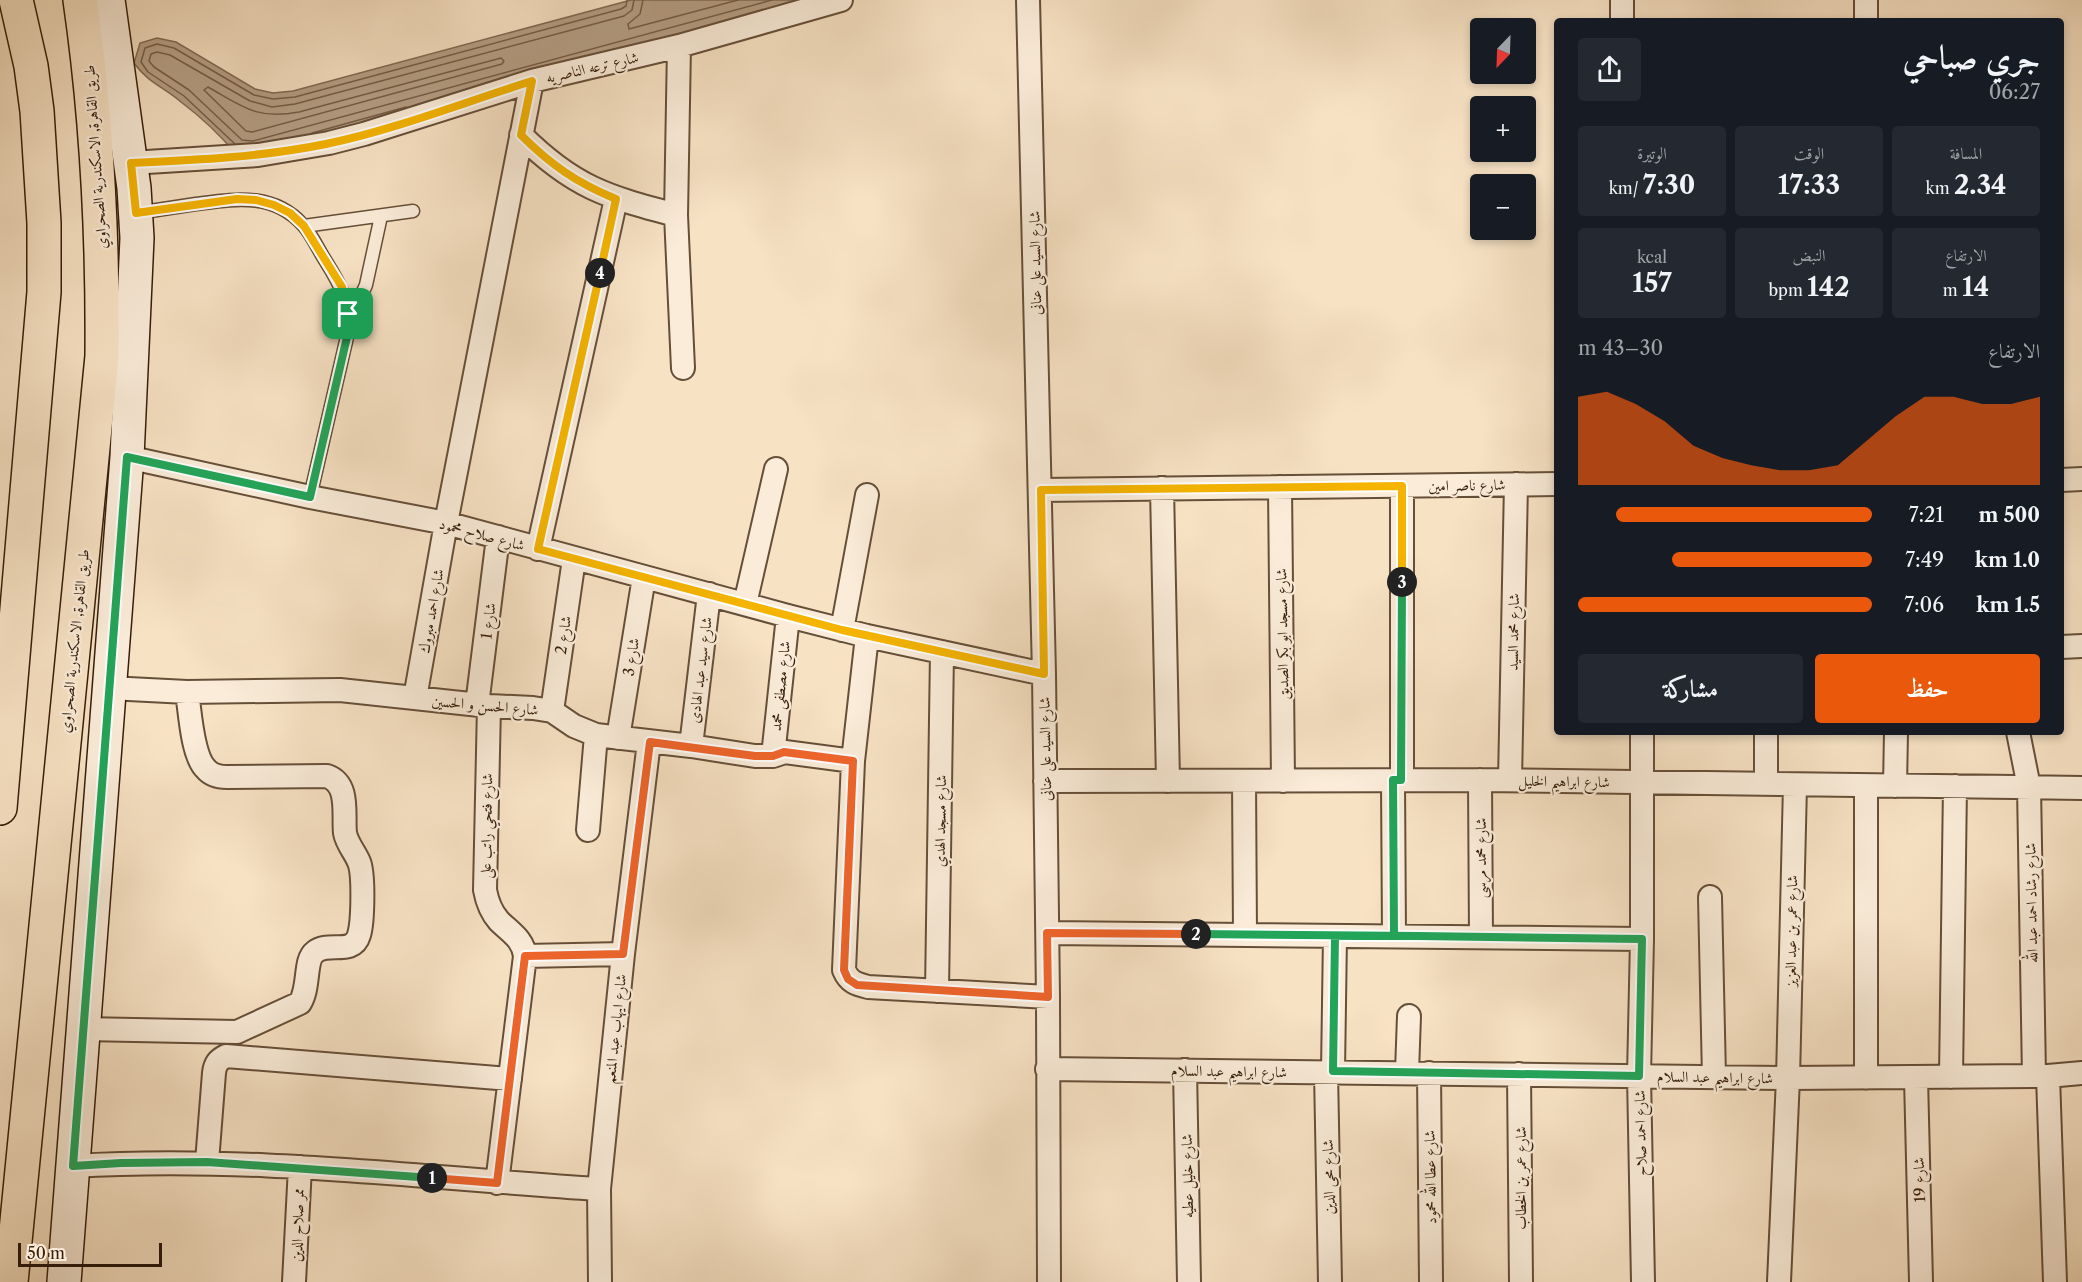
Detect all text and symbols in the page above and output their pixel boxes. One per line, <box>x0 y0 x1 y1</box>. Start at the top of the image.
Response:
north arrow <box>1470 18 1536 84</box>
map controls <box>1470 18 1536 240</box>
text: جري صباحي <box>1903 37 2040 78</box>
button: share <box>1578 38 1641 101</box>
street label: شارع ترعه الناصريه <box>544 47 641 91</box>
street label: طريق القاهرة, الاسكندرية الصحراوي <box>79 64 114 250</box>
text: 06:27 <box>1989 80 2040 104</box>
button: + <box>1470 96 1536 162</box>
text: الوتيرة <box>1637 143 1667 163</box>
text: الوقت <box>1794 143 1824 163</box>
text: المسافة <box>1950 143 1982 163</box>
text: 7:30 <box>1643 169 1695 201</box>
text: 17:33 <box>1778 169 1840 201</box>
text: 2.34 <box>1954 169 2007 201</box>
button: − <box>1470 174 1536 240</box>
text: /km <box>1609 178 1643 198</box>
text: km <box>1925 178 1954 198</box>
street label: شارع السيد على عنانى <box>1025 211 1049 315</box>
text: النبض <box>1793 245 1825 265</box>
text: الارتفاع <box>1945 245 1987 265</box>
text: kcal <box>1637 247 1667 267</box>
pin: 4 <box>585 258 615 288</box>
text: 4 <box>595 263 605 283</box>
text: 157 <box>1632 267 1672 299</box>
text: 142 <box>1807 271 1850 303</box>
text: 14 <box>1962 271 1989 303</box>
text: bpm <box>1768 280 1807 300</box>
text: m <box>1943 280 1962 300</box>
pin <box>322 288 373 339</box>
icon: arrive <box>331 297 364 330</box>
text: 30–43 m <box>1578 336 1663 360</box>
text: الارتفاع <box>1988 339 2040 363</box>
street label: شارع ناصر امين <box>1428 475 1506 499</box>
text: 7:21 <box>1909 503 1944 527</box>
text: 500 m <box>1979 503 2040 527</box>
street label: شارع صلاح محمود <box>436 513 527 558</box>
street label: طريق القاهرة, الاسكندرية الصحراوي <box>55 548 96 734</box>
text: 7:49 <box>1905 548 1944 572</box>
text: 1.0 km <box>1975 548 2040 572</box>
street label: شارع احمد مبروك <box>414 567 452 655</box>
pin: 3 <box>1387 567 1417 597</box>
street label: شارع مسجد ابو بكر الصديق <box>1271 568 1297 700</box>
text: 3 <box>1397 572 1407 592</box>
street label: شارع محمد السيد <box>1503 593 1527 671</box>
text: 7:06 <box>1904 593 1944 617</box>
text: 1.5 km <box>1976 593 2040 617</box>
street label: شارع 1 <box>476 602 504 641</box>
street label: شارع 2 <box>551 615 579 656</box>
street label: شارع سيد عبد الهادى <box>684 616 720 725</box>
street label: شارع 3 <box>619 637 647 678</box>
street label: شارع مصطفى محمد <box>766 640 798 732</box>
button: مشاركة <box>1578 654 1803 723</box>
button: حفظ <box>1815 654 2040 723</box>
street label: شارع الحسن و الحسين <box>430 691 539 723</box>
street label: شارع السيد على عنانى <box>1035 697 1059 801</box>
street label: شارع ابراهيم الخليل <box>1518 771 1610 797</box>
street label: شارع فتحي راتب على <box>476 773 501 879</box>
street label: شارع مسجد الهدي <box>930 775 954 867</box>
street label: شارع محمد مرسى <box>1471 818 1494 898</box>
street label: شارع رشاد احمد عبد الله <box>2018 843 2046 963</box>
street label: شارع عمر بن عبد العزيز <box>1780 875 1805 989</box>
pin: 2 <box>1181 919 1211 949</box>
text: 2 <box>1191 924 1201 944</box>
street label: شارع ايهاب عبد المنعم <box>600 973 635 1085</box>
street label: شارع ابراهيم عبد السلام <box>1171 1060 1287 1088</box>
street label: شارع ابراهيم عبد السلام <box>1657 1066 1773 1094</box>
street label: شارع احمد صلاح <box>1630 1090 1654 1176</box>
street label: شارع عمر بن الخطاب <box>1511 1126 1534 1230</box>
street label: شارع عطا الله محمود <box>1418 1130 1444 1224</box>
street label: شارع خليل عطيه <box>1177 1134 1201 1218</box>
street label: شارع محى الدين <box>1318 1139 1342 1215</box>
street label: شارع 19 <box>1909 1157 1933 1203</box>
pin: 1 <box>417 1163 447 1193</box>
text: 1 <box>428 1168 436 1188</box>
street label: ممر صلاح الدين <box>286 1188 312 1262</box>
scale bar <box>18 1240 162 1268</box>
text: 50 m <box>27 1243 65 1263</box>

